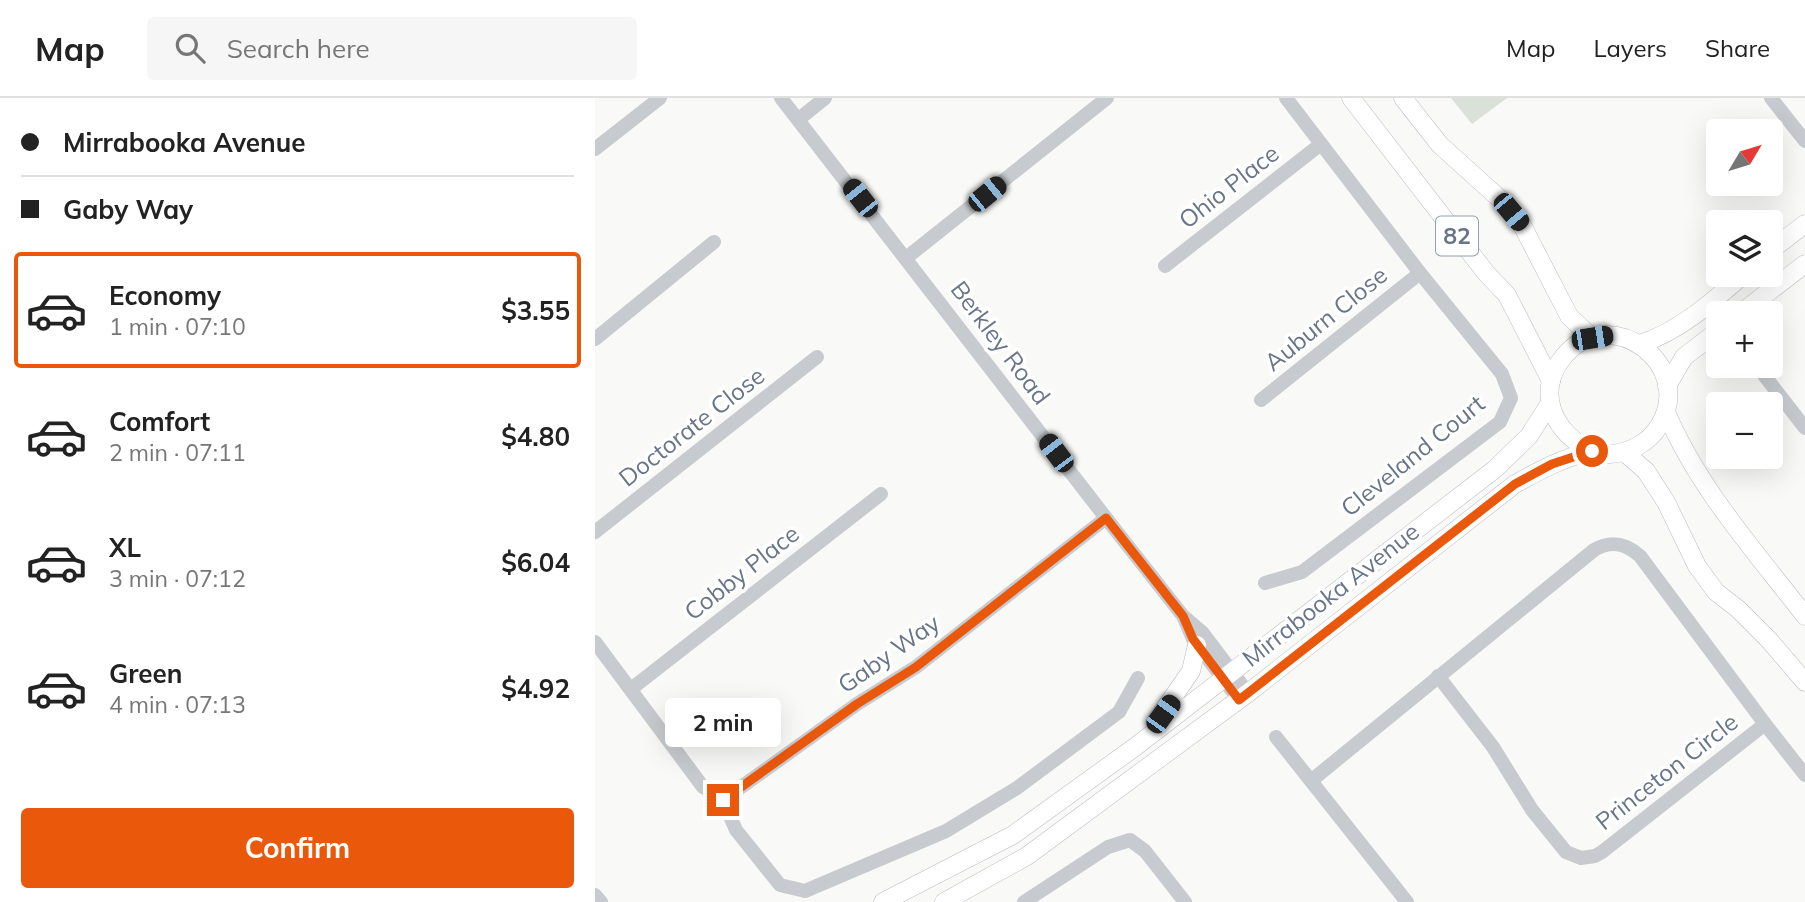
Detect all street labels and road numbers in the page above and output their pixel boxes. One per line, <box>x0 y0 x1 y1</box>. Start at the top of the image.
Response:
street label: Ohio Place <box>1172 138 1284 235</box>
road number: 82 <box>1436 217 1478 256</box>
street label: Auburn Close <box>1258 259 1393 377</box>
street label: Berkley Road <box>945 275 1057 410</box>
street label: Doctorate Close <box>612 360 770 492</box>
street label: Cleveland Court <box>1334 388 1490 522</box>
street label: Mirrabooka Avenue <box>1236 516 1425 673</box>
street label: Cobby Place <box>678 518 805 626</box>
street label: Gaby Way <box>832 607 945 699</box>
street label: Princeton Circle <box>1589 706 1743 836</box>

